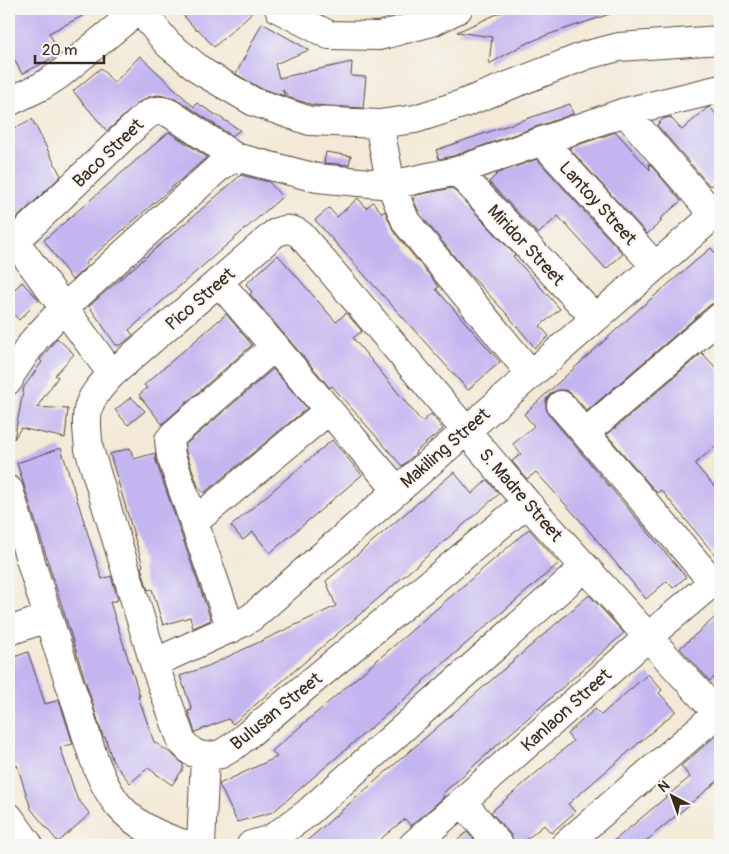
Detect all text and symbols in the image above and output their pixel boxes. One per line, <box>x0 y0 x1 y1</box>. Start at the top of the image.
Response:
scale bar <box>35 32 104 64</box>
text: 20 m <box>42 41 77 60</box>
street label: Baco Street <box>68 113 149 193</box>
street label: Lantoy Street <box>554 157 642 251</box>
street label: Miridor Street <box>482 200 570 291</box>
street label: Pico Street <box>161 262 240 336</box>
street label: Makiling Street <box>396 403 495 494</box>
street label: S. Madre Street <box>474 444 568 547</box>
street label: Kanlaon Street <box>516 663 617 757</box>
street label: Bulusan Street <box>226 667 327 755</box>
north arrow <box>646 772 696 822</box>
text: N <box>655 777 673 796</box>

